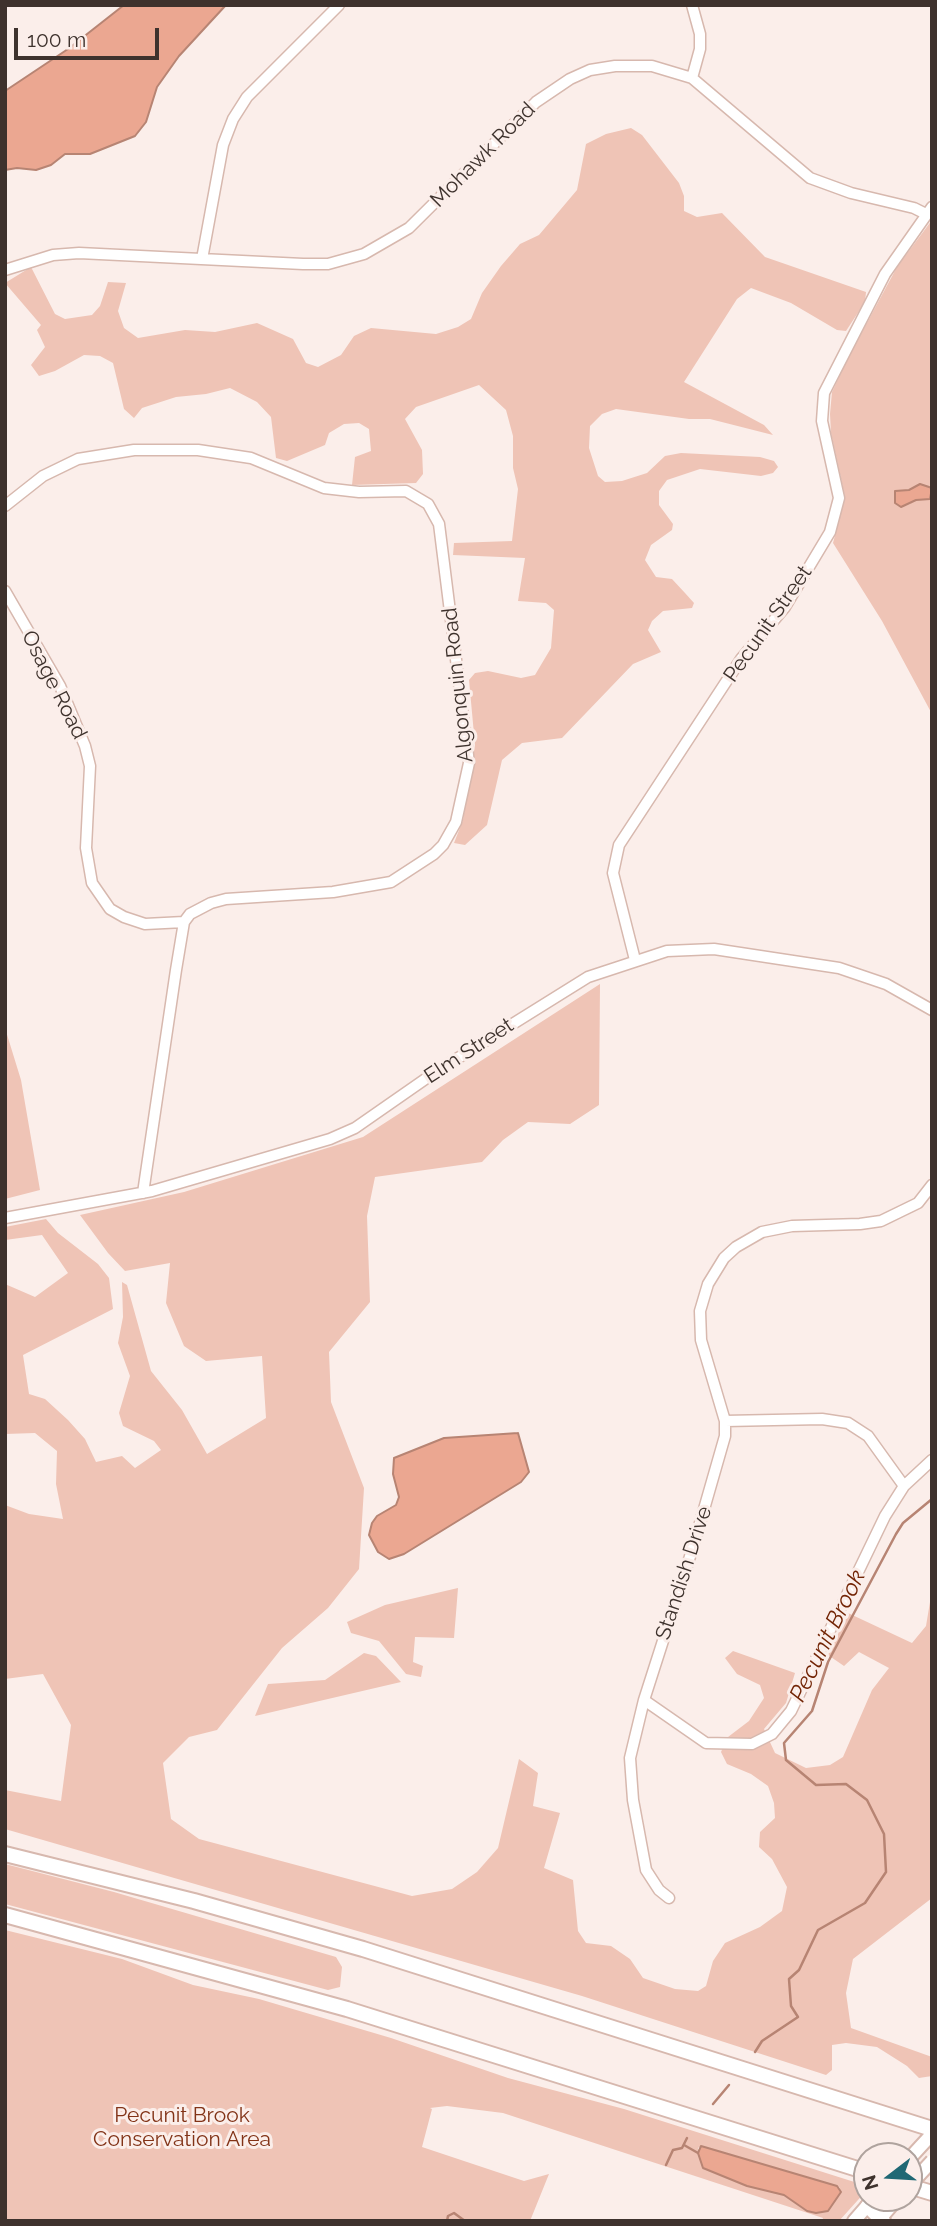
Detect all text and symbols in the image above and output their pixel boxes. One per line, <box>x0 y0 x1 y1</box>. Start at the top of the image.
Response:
scale bar <box>18 14 163 58</box>
text: 100 m <box>27 27 86 52</box>
street label: Mohawk Road <box>425 97 541 213</box>
street label: Pecunit Street <box>718 561 818 687</box>
street label: Algonquin Road <box>437 606 479 764</box>
street label: Osage Road <box>16 627 92 743</box>
street label: Elm Street <box>420 1013 518 1089</box>
street label: Standish Drive <box>651 1503 717 1643</box>
water label: Pecunit Brook <box>784 1566 872 1706</box>
park label: Pecunit Brook Conservation Area <box>93 2103 271 2153</box>
north arrow <box>853 2142 923 2212</box>
text: N <box>857 2172 882 2193</box>

